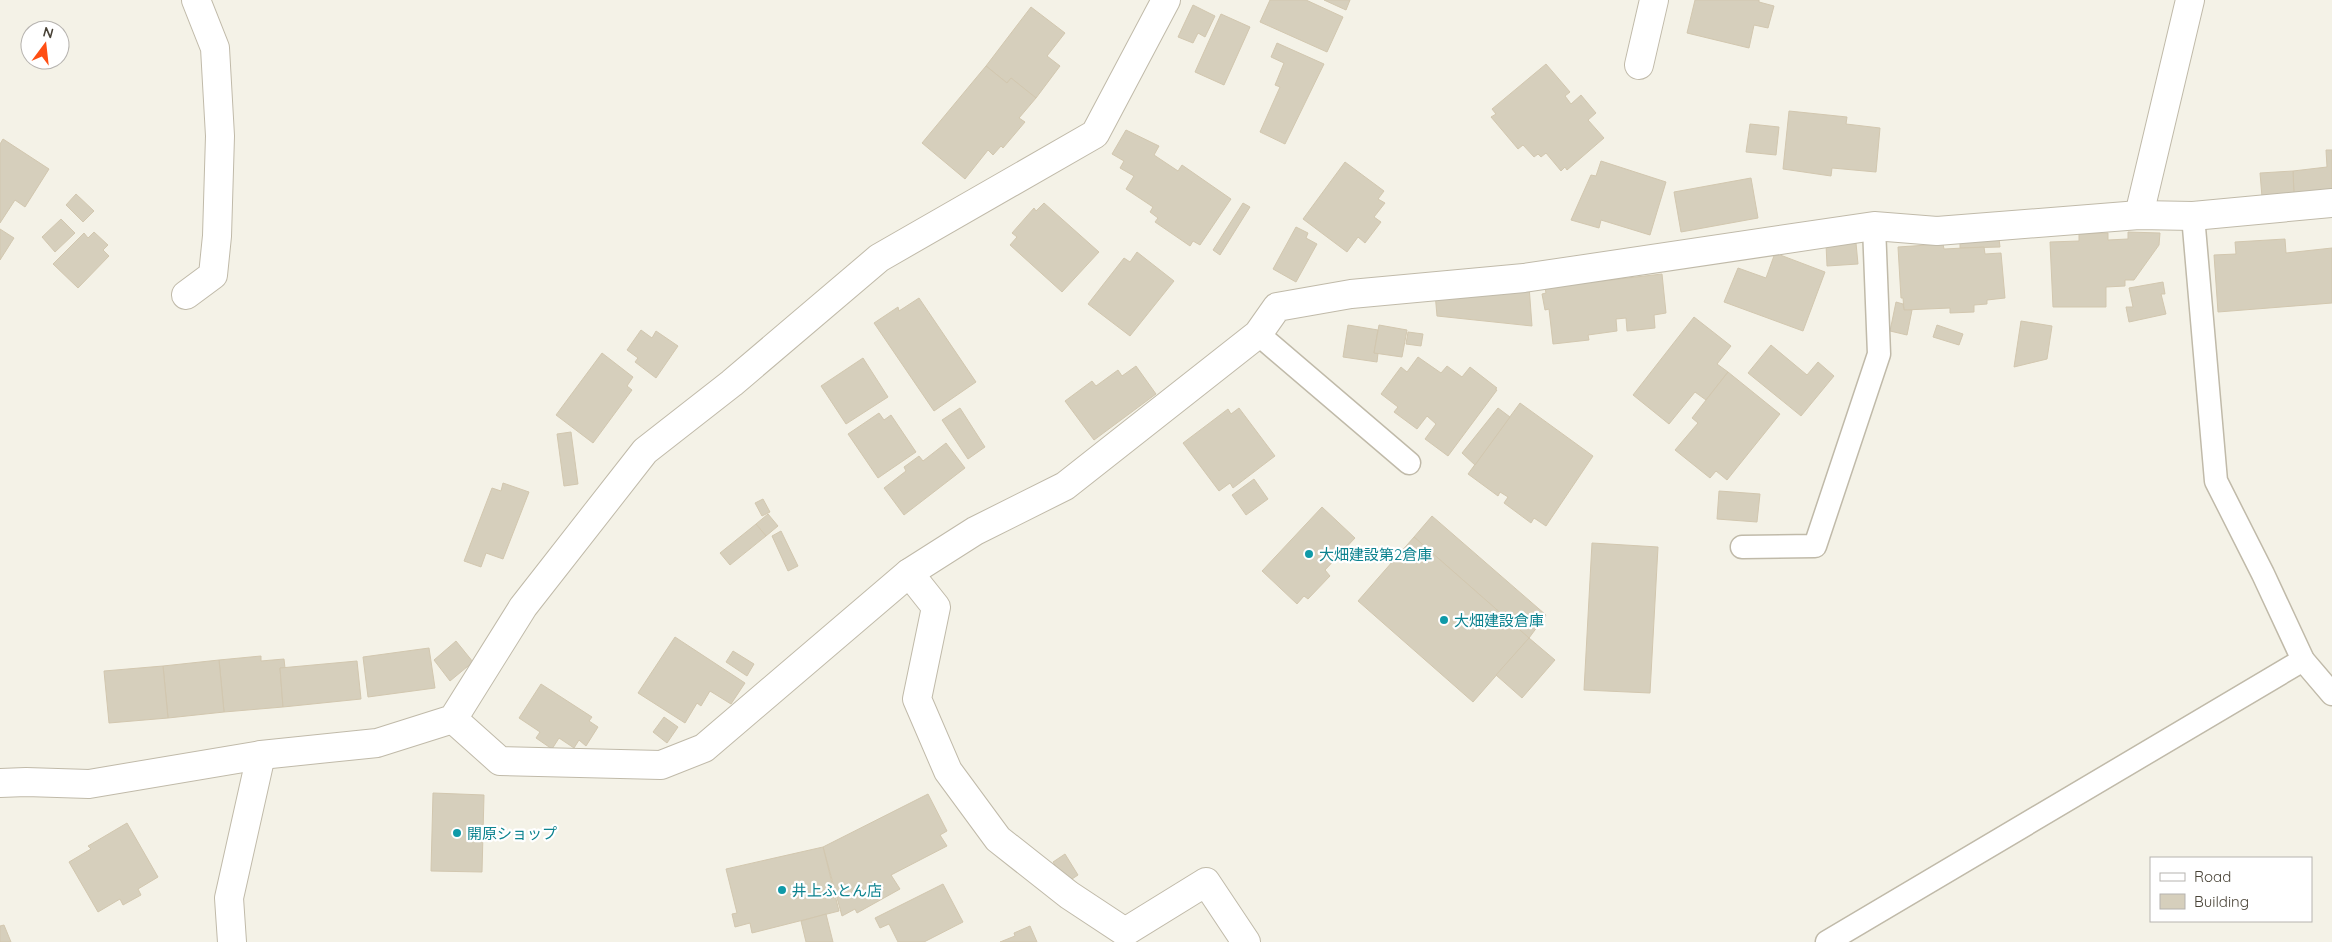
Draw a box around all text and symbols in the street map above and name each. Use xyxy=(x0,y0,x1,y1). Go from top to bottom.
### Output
north arrow xyxy=(20,20,70,70)
text: N xyxy=(41,22,56,42)
place label: 大畑建設第2倉庫 xyxy=(1319,545,1432,564)
marker: 大畑建設第2倉庫 xyxy=(1303,548,1315,560)
place label: 大畑建設倉庫 xyxy=(1454,611,1544,630)
marker: 大畑建設倉庫 xyxy=(1438,614,1450,626)
place label: 開原ショップ xyxy=(467,824,557,843)
marker: 開原ショップ xyxy=(451,827,463,839)
legend xyxy=(2150,857,2312,922)
text: Road xyxy=(2194,867,2231,886)
place label: 井上ふとん店 xyxy=(792,881,882,900)
marker: 井上ふとん店 xyxy=(776,884,788,896)
text: Building xyxy=(2194,892,2249,911)

